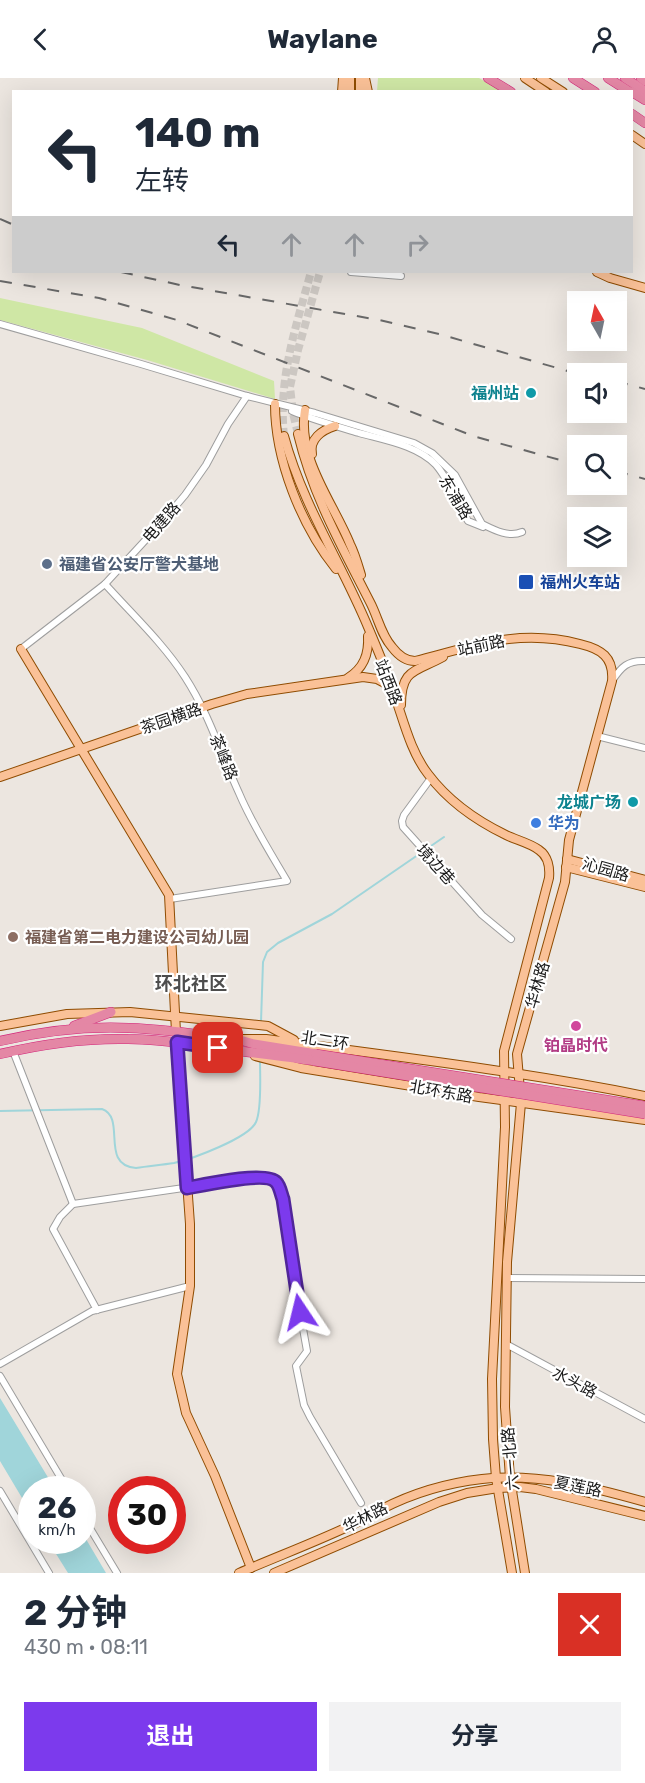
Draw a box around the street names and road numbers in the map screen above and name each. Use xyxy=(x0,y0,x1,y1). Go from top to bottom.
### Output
street label: 东浦路 xyxy=(435,472,476,523)
street label: 电建路 xyxy=(138,498,184,547)
street label: 站前路 xyxy=(456,631,507,660)
street label: 站西路 xyxy=(371,656,406,708)
street label: 茶园横路 xyxy=(138,699,205,738)
street label: 茶峰路 xyxy=(206,731,241,783)
street label: 境边巷 xyxy=(413,840,459,889)
street label: 沁园路 xyxy=(580,854,632,885)
street label: 华林路 xyxy=(522,959,553,1011)
street label: 北二环 xyxy=(300,1027,350,1054)
street label: 北环东路 xyxy=(408,1077,474,1106)
street label: 水头路 xyxy=(549,1363,600,1402)
street label: 六一北路 xyxy=(498,1426,523,1492)
street label: 夏莲路 xyxy=(553,1473,603,1500)
street label: 华林路 xyxy=(340,1498,391,1537)

